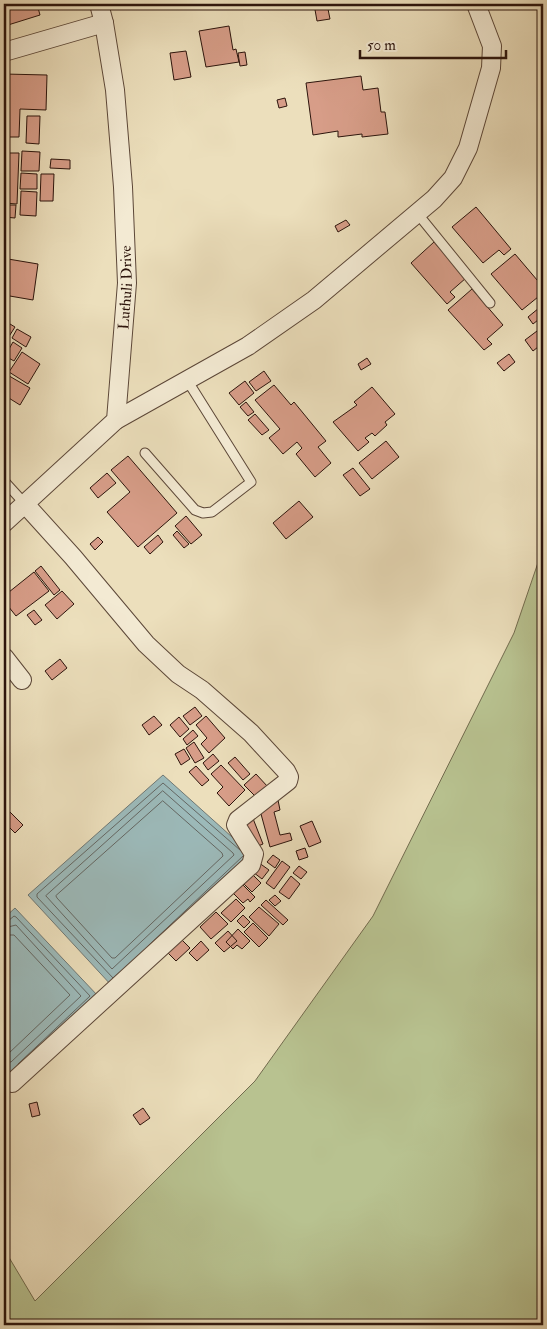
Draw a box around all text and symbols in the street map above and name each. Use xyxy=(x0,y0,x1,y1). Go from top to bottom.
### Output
scale bar xyxy=(360,28,506,60)
text: 50 m xyxy=(367,36,396,55)
street label: Luthuli Drive xyxy=(114,245,137,330)

